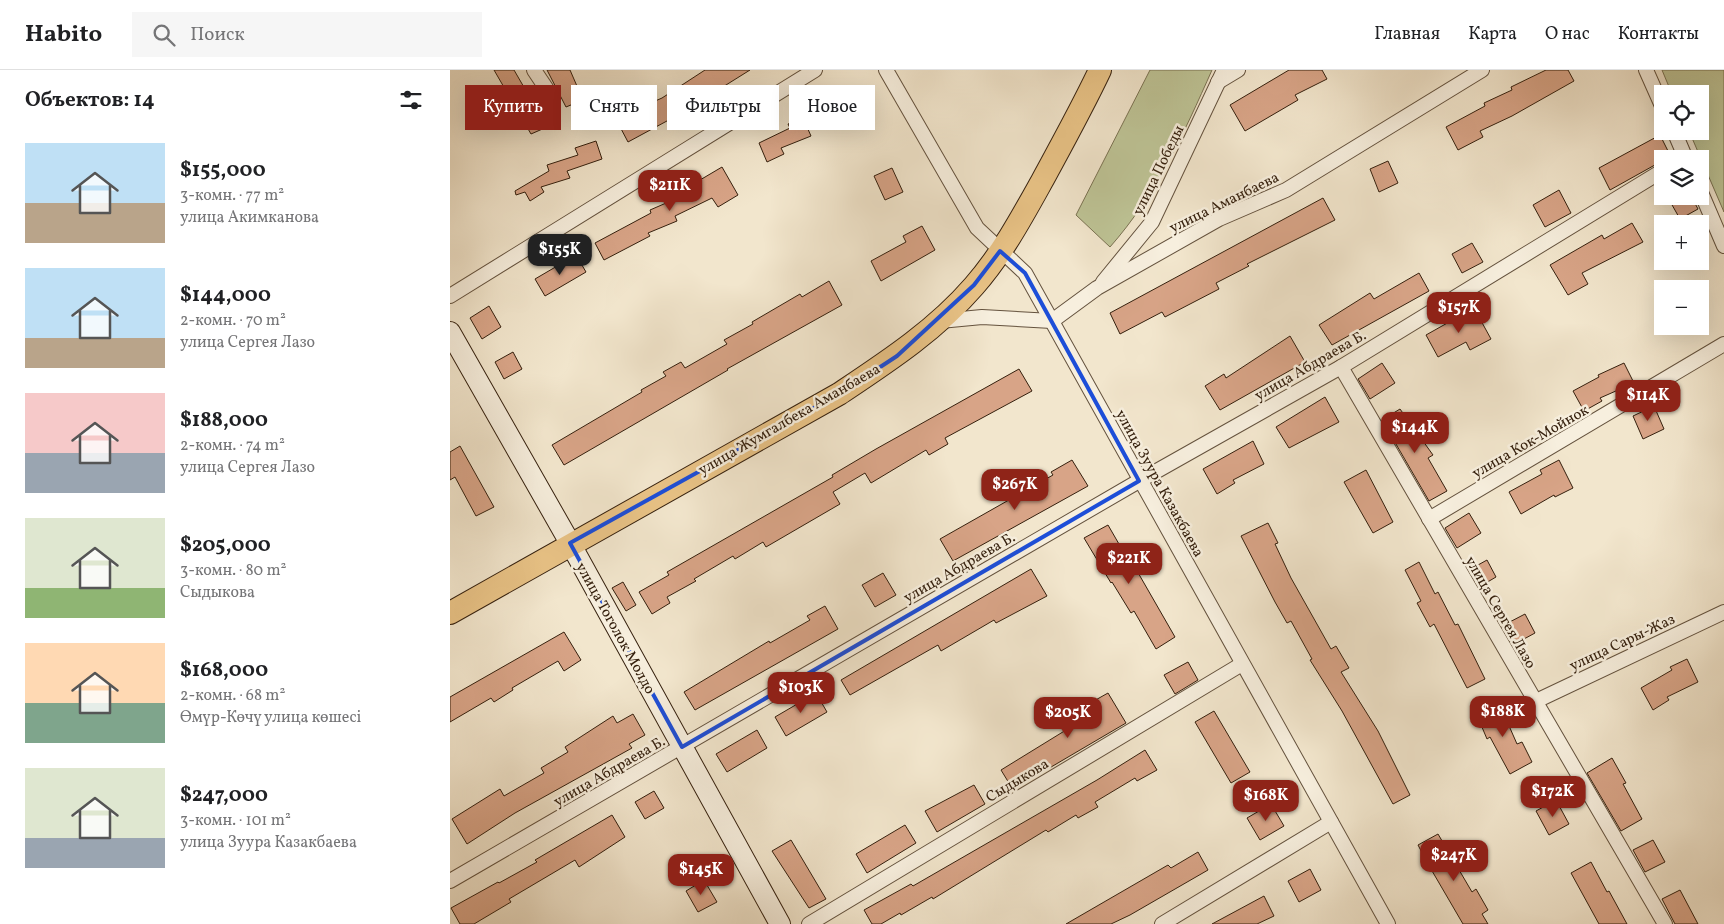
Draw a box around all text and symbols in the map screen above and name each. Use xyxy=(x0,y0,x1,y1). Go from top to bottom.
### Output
search box xyxy=(132,12,482,57)
text: Habito xyxy=(25,18,102,52)
icon: search xyxy=(150,21,178,49)
text: Поиск xyxy=(190,22,245,48)
text: Главная xyxy=(1374,22,1440,47)
text: Карта xyxy=(1468,22,1517,47)
text: О нас xyxy=(1545,22,1590,47)
text: Контакты xyxy=(1618,22,1699,47)
chip: Купить xyxy=(465,85,561,130)
chip: Снять xyxy=(571,85,657,130)
chip: Фильтры xyxy=(667,85,779,130)
chip: Новое xyxy=(789,85,875,130)
map controls xyxy=(1654,85,1709,335)
button: locate xyxy=(1654,85,1709,140)
text: Объектов: 14 xyxy=(25,86,155,115)
icon: filters xyxy=(397,86,425,114)
street label: улица Победы xyxy=(1128,122,1190,219)
button: layers xyxy=(1654,150,1709,205)
text: $155,000 xyxy=(180,156,266,185)
icon: home xyxy=(65,163,125,223)
street label: улица Аманбаева xyxy=(1166,168,1283,239)
pin: $211K xyxy=(635,170,705,212)
text: $211K xyxy=(649,175,691,197)
text: 3-комн. · 77 m² xyxy=(180,185,284,207)
text: улица Акимканова xyxy=(180,207,319,229)
button: + xyxy=(1654,215,1709,270)
pin: $155K xyxy=(525,234,595,276)
text: $155K xyxy=(539,239,581,261)
button: − xyxy=(1654,280,1709,335)
text: $144,000 xyxy=(180,281,271,310)
icon: home xyxy=(65,288,125,348)
pin: $157K xyxy=(1424,292,1494,334)
text: $157K xyxy=(1438,297,1480,319)
text: 2-комн. · 70 m² xyxy=(180,310,286,332)
street label: улица Абдраева Б. xyxy=(1251,326,1370,407)
text: улица Сергея Лазо xyxy=(180,332,315,354)
street label: улица Жумгалбека Аманбаева xyxy=(695,359,885,481)
pin: $114K xyxy=(1613,380,1683,422)
text: $114K xyxy=(1626,385,1670,407)
street label: улица Кок-Мойнок xyxy=(1469,400,1593,484)
text: $188,000 xyxy=(180,406,268,435)
street label: улица Зуура Казакбаева xyxy=(1109,406,1208,561)
pin: $144K xyxy=(1380,412,1450,454)
icon: home xyxy=(65,413,125,473)
text: $144K xyxy=(1392,417,1438,439)
text: 2-комн. · 74 m² xyxy=(180,435,285,457)
text: улица Сергея Лазо xyxy=(180,457,315,479)
pin: $267K xyxy=(980,468,1050,511)
text: $267K xyxy=(992,474,1038,496)
street label: улица Абдраева Б. xyxy=(900,528,1019,609)
text: $205,000 xyxy=(180,531,271,560)
icon: home xyxy=(65,538,125,598)
pin: $221K xyxy=(1094,542,1164,585)
text: $221K xyxy=(1107,548,1151,570)
street label: улица Сергея Лазо xyxy=(1459,553,1540,673)
street label: улица Тоголок Молдо xyxy=(570,559,660,698)
text: 3-комн. · 80 m² xyxy=(180,560,287,582)
text: Сыдыкова xyxy=(180,582,255,604)
street label: улица Сары-Жаз xyxy=(1566,610,1679,677)
text: $168,000 xyxy=(180,656,268,685)
icon: home xyxy=(65,663,125,723)
pin: $103K xyxy=(766,672,836,714)
text: $103K xyxy=(779,677,823,699)
text: 2-комн. · 68 m² xyxy=(180,685,285,707)
pin: $205K xyxy=(1033,696,1103,739)
pin: $188K xyxy=(1468,696,1538,738)
text: $188K xyxy=(1481,701,1525,723)
text: $205K xyxy=(1045,702,1091,724)
text: Өмүр-Көчү улица көшесі xyxy=(180,707,361,729)
street label: улица Абдраева Б. xyxy=(550,732,669,813)
street label: Сыдыкова xyxy=(982,754,1053,808)
pin: $172K xyxy=(1518,776,1588,818)
pin: $168K xyxy=(1231,780,1301,822)
text: $247,000 xyxy=(180,781,268,810)
text: $172K xyxy=(1532,781,1574,803)
text: $168K xyxy=(1244,785,1288,807)
icon: home xyxy=(65,788,125,848)
text: 3-комн. · 101 m² xyxy=(180,810,291,832)
text: улица Зуура Казакбаева xyxy=(180,832,357,854)
pin: $247K xyxy=(1419,840,1489,882)
text: $247K xyxy=(1431,845,1477,867)
pin: $145K xyxy=(666,854,736,896)
text: $145K xyxy=(679,859,723,881)

